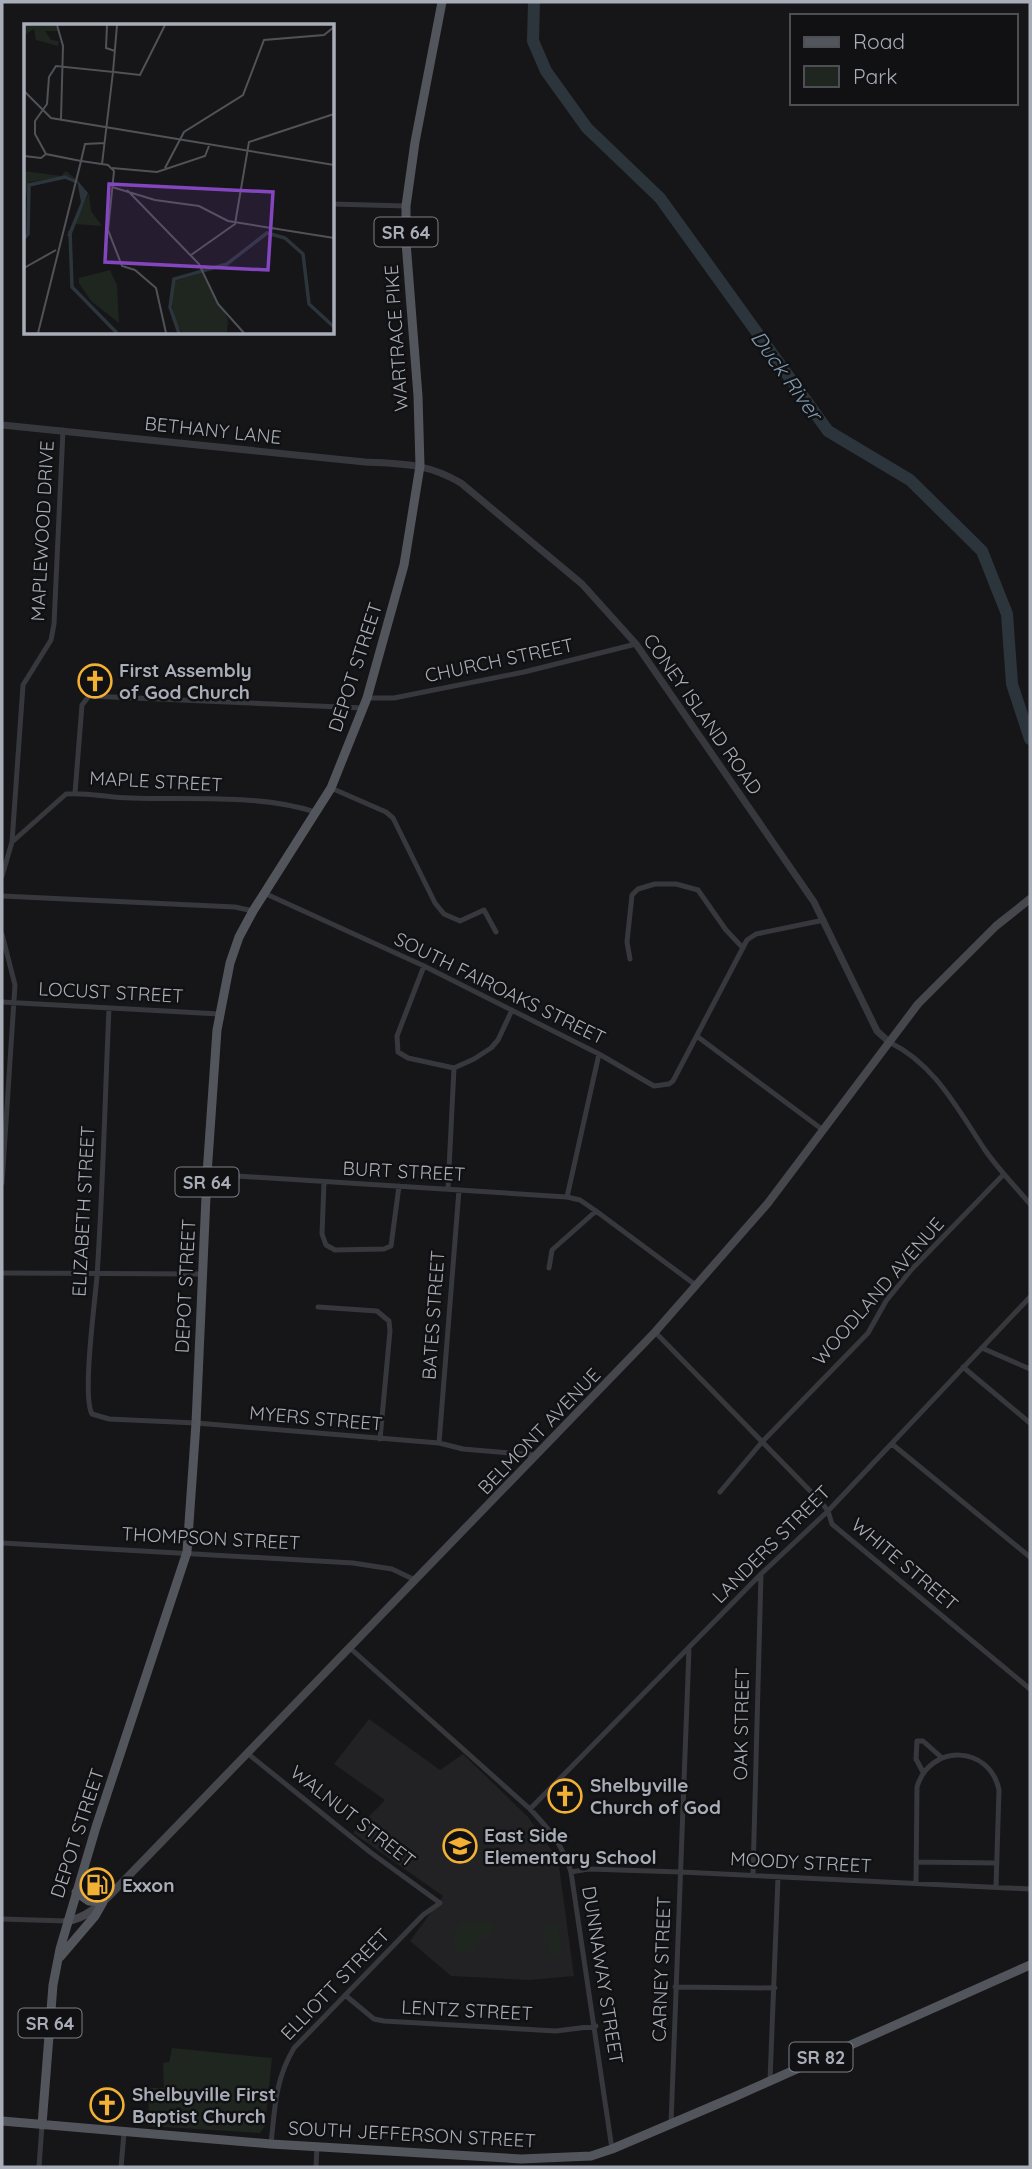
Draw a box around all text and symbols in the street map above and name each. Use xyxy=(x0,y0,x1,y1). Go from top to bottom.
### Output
legend xyxy=(790,14,1018,105)
inset map xyxy=(24,24,334,334)
text: Road xyxy=(853,28,905,54)
text: Park xyxy=(853,63,897,89)
road number: SR 64 xyxy=(374,218,438,246)
street label: WARTRACE PIKE xyxy=(379,264,413,412)
water label: Duck River xyxy=(746,325,830,427)
street label: BETHANY LANE xyxy=(143,411,283,449)
street label: MAPLEWOOD DRIVE xyxy=(25,440,59,622)
street label: DEPOT STREET xyxy=(323,599,387,735)
street label: CONEY ISLAND ROAD xyxy=(638,629,768,799)
street label: CHURCH STREET xyxy=(422,633,576,687)
place label: First Assembly of God Church xyxy=(119,658,252,704)
church icon: First Assembly of God Church xyxy=(76,662,114,700)
street label: MAPLE STREET xyxy=(89,766,223,796)
street label: SOUTH FAIROAKS STREET xyxy=(390,926,610,1050)
street label: LOCUST STREET xyxy=(38,976,184,1008)
street label: ELIZABETH STREET xyxy=(67,1125,99,1297)
street label: BURT STREET xyxy=(342,1156,466,1186)
road number: SR 64 xyxy=(176,1168,238,1196)
street label: WOODLAND AVENUE xyxy=(807,1212,949,1370)
street label: DEPOT STREET xyxy=(169,1218,201,1354)
street label: BATES STREET xyxy=(417,1249,449,1381)
street label: BELMONT AVENUE xyxy=(473,1363,605,1499)
street label: MYERS STREET xyxy=(248,1400,384,1436)
street label: LANDERS STREET xyxy=(707,1480,835,1608)
street label: WHITE STREET xyxy=(847,1512,963,1616)
street label: THOMPSON STREET xyxy=(121,1521,301,1555)
street label: OAK STREET xyxy=(728,1667,754,1781)
street label: WALNUT STREET xyxy=(286,1760,420,1872)
street label: DEPOT STREET xyxy=(45,1765,109,1901)
place label: Shelbyville Church of God xyxy=(590,1773,721,1819)
church icon: Shelbyville Church of God xyxy=(546,1777,584,1815)
place label: East Side Elementary School xyxy=(484,1823,657,1869)
school or university icon: East Side Elementary School xyxy=(441,1827,479,1865)
street label: MOODY STREET xyxy=(730,1846,872,1878)
fuel station icon: Exxon xyxy=(78,1866,116,1904)
place label: Exxon xyxy=(122,1873,175,1897)
street label: DUNNAWAY STREET xyxy=(577,1884,629,2066)
street label: CARNEY STREET xyxy=(646,1896,676,2042)
street label: ELLIOTT STREET xyxy=(275,1923,395,2045)
street label: LENTZ STREET xyxy=(401,1995,533,2025)
road number: SR 64 xyxy=(19,2008,82,2038)
road number: SR 82 xyxy=(790,2042,852,2071)
place label: Shelbyville First Baptist Church xyxy=(132,2082,276,2128)
church icon: Shelbyville First Baptist Church xyxy=(88,2086,126,2124)
street label: SOUTH JEFFERSON STREET xyxy=(288,2116,536,2152)

